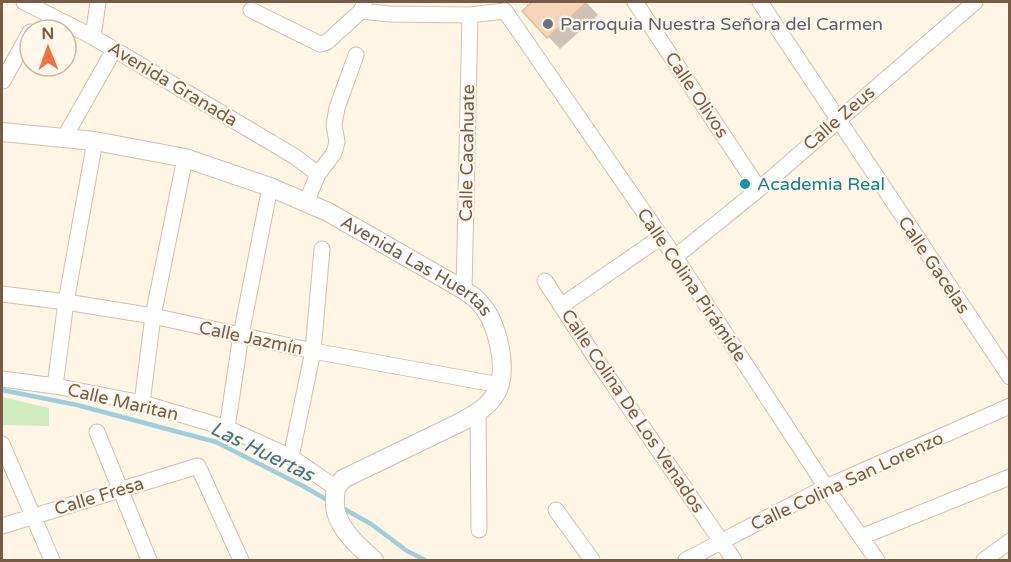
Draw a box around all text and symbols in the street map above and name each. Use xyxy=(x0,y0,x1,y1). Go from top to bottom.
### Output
place label: Parroquia Nuestra Señora del Carmen xyxy=(560,13,883,35)
marker: Parroquia Nuestra Señora del Carmen xyxy=(541,17,555,31)
north arrow xyxy=(18,18,78,78)
text: N xyxy=(41,24,54,44)
street label: Avenida Granada xyxy=(104,37,242,131)
street label: Calle Olivos xyxy=(660,48,734,142)
street label: Calle Zeus xyxy=(799,81,879,155)
street label: Calle Cacahuate xyxy=(455,84,479,222)
place label: Academia Real xyxy=(757,173,885,195)
marker: Academia Real xyxy=(738,177,752,191)
street label: Calle Colina Pirámide xyxy=(632,204,752,366)
street label: Avenida Las Huertas xyxy=(337,211,497,320)
street label: Calle Gacelas xyxy=(893,212,975,318)
street label: Calle Colina De Los Venados xyxy=(557,305,709,517)
street label: Calle Jazmín xyxy=(197,316,305,360)
street label: Calle Maritan xyxy=(65,379,181,425)
water label: Las Huertas xyxy=(206,417,319,488)
street label: Calle Colina San Lorenzo xyxy=(747,427,947,535)
street label: Calle Fresa xyxy=(52,472,146,520)

